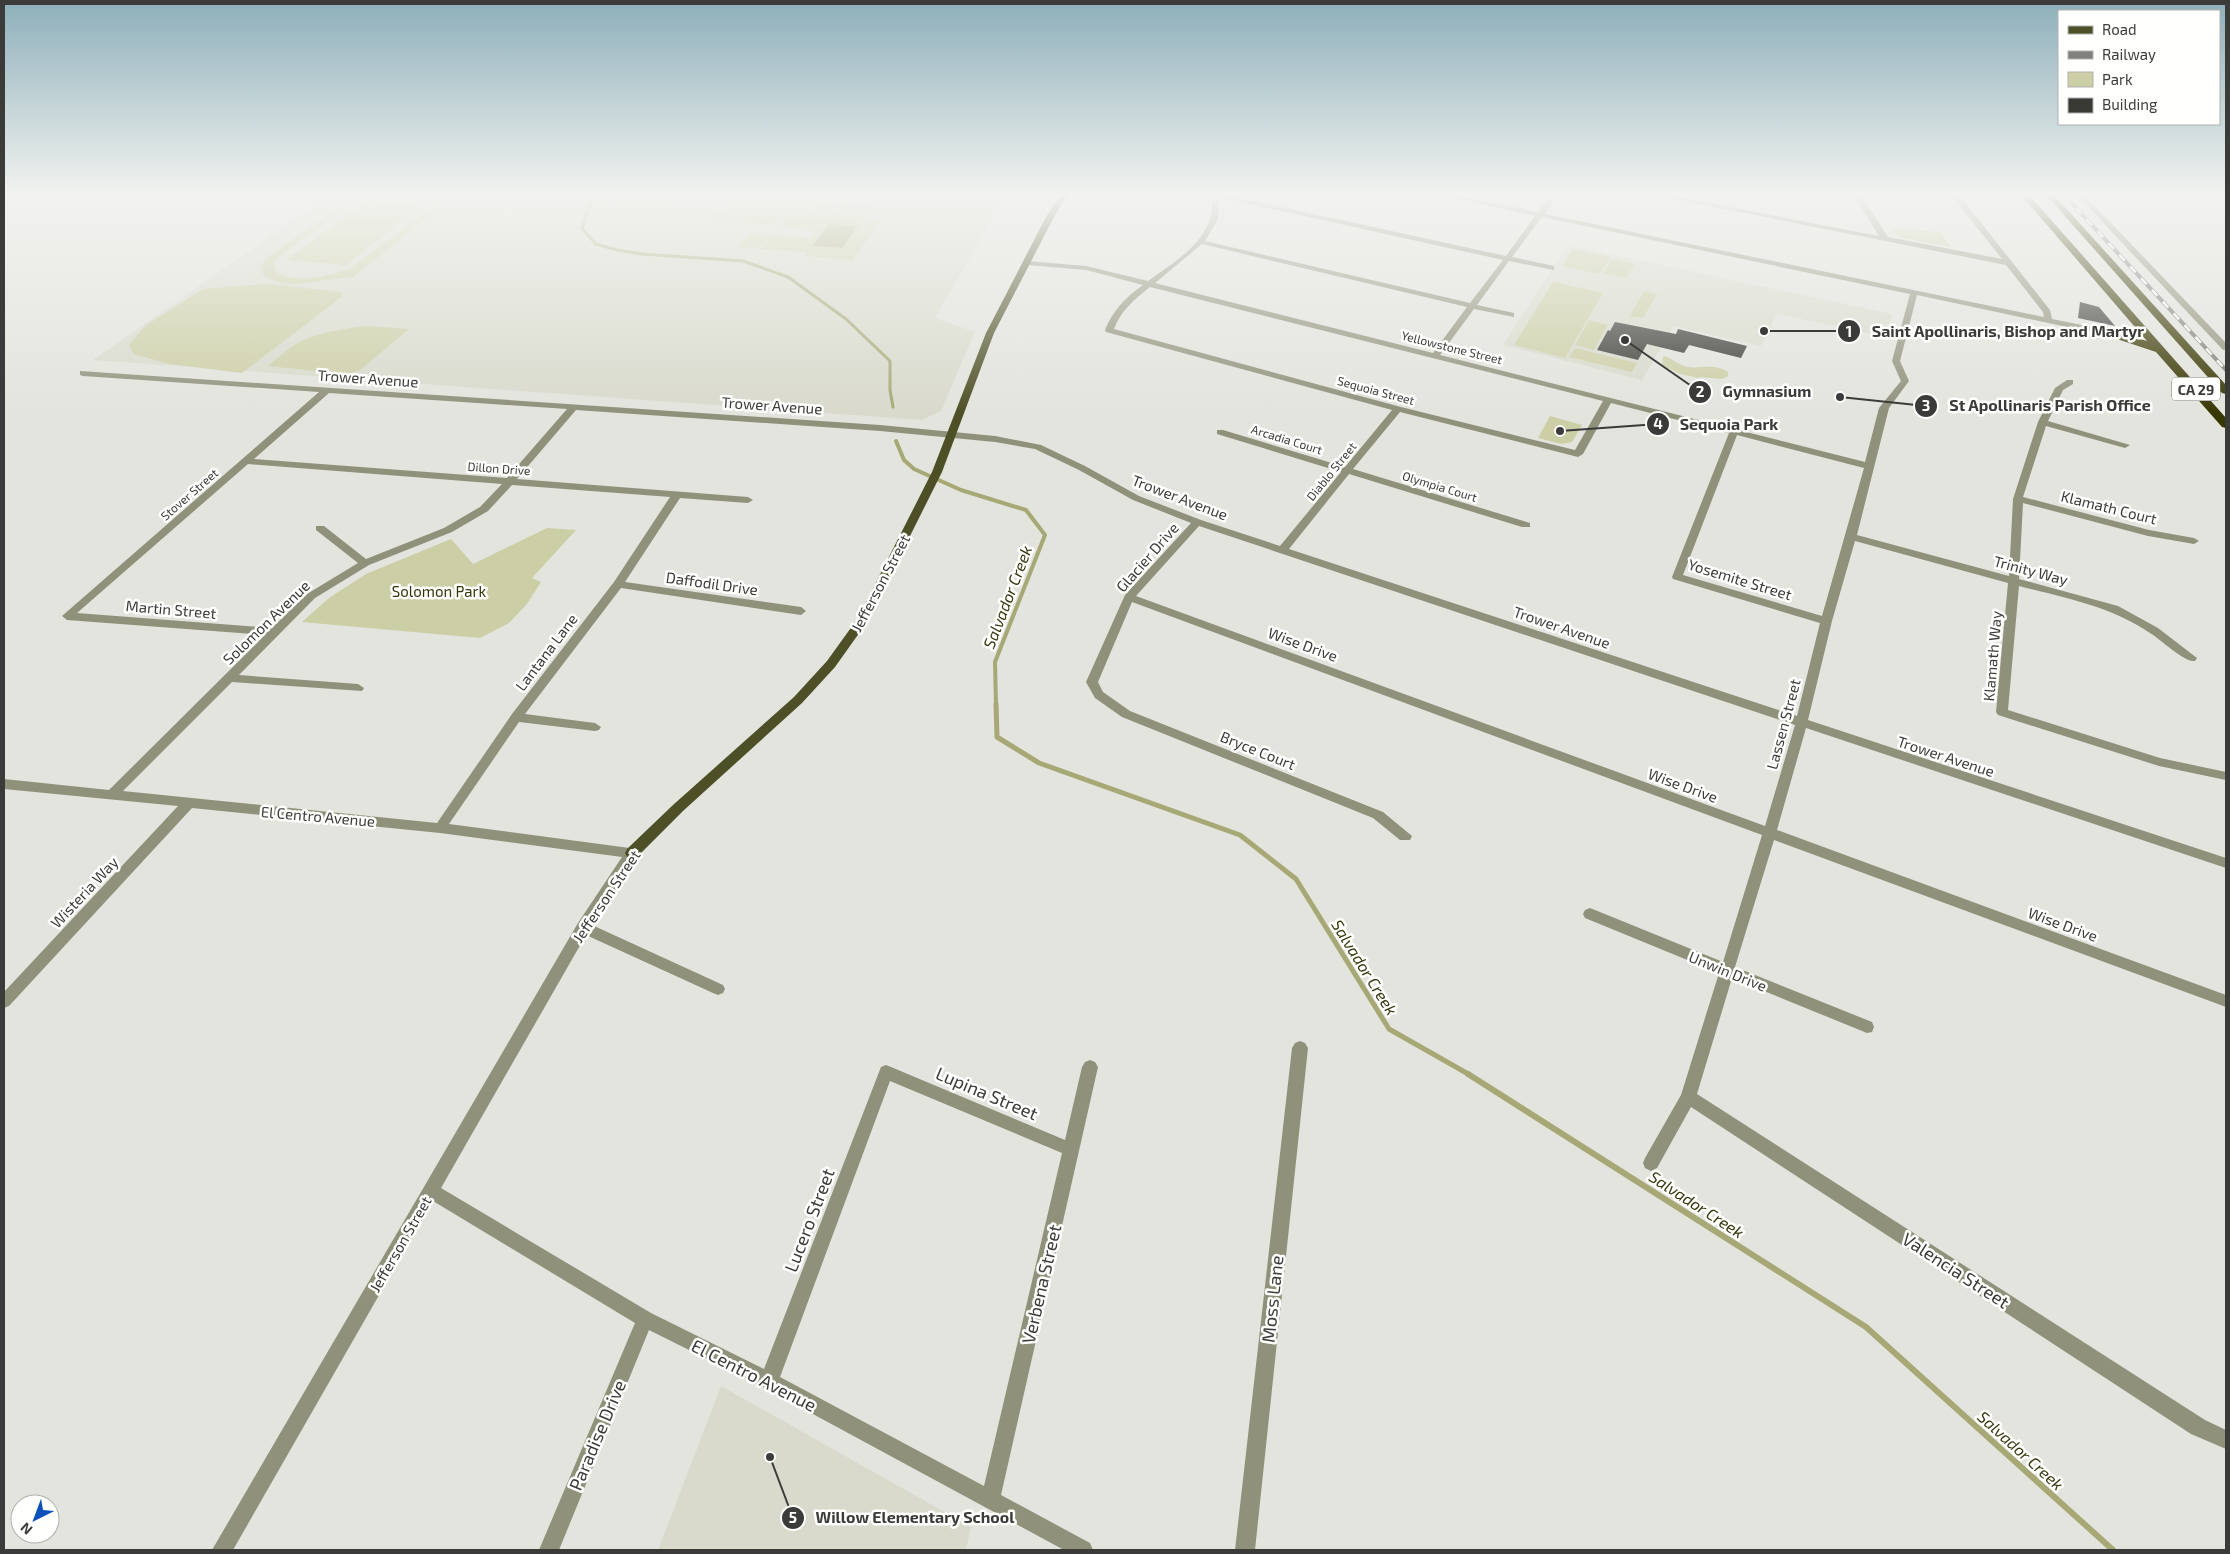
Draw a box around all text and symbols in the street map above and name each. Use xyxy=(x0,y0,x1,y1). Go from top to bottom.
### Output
legend xyxy=(2058,10,2220,125)
text: Road xyxy=(2102,20,2137,38)
text: Railway xyxy=(2102,45,2156,63)
text: Park xyxy=(2102,70,2133,88)
text: Building xyxy=(2102,95,2158,113)
callout: Saint Apollinaris, Bishop and Martyr xyxy=(1837,316,2154,347)
text: Saint Apollinaris, Bishop and Martyr xyxy=(1872,321,2144,341)
text: 1 xyxy=(1846,322,1852,340)
street label: Yellowstone Street xyxy=(1400,328,1504,366)
street label: Trower Avenue xyxy=(317,366,419,390)
street label: Sequoia Street xyxy=(1336,373,1417,407)
callout: Gymnasium xyxy=(1687,376,1821,407)
road number: CA 29 xyxy=(2172,378,2220,400)
text: Gymnasium xyxy=(1723,381,1811,401)
text: 2 xyxy=(1696,382,1705,400)
callout: St Apollinaris Parish Office xyxy=(1914,390,2161,421)
street label: Trower Avenue xyxy=(721,393,823,417)
text: St Apollinaris Parish Office xyxy=(1949,395,2151,414)
text: 3 xyxy=(1922,396,1930,414)
callout: Sequoia Park xyxy=(1645,408,1789,439)
text: 4 xyxy=(1653,414,1663,432)
text: Sequoia Park xyxy=(1680,414,1778,433)
street label: Arcadia Court xyxy=(1250,422,1325,457)
street label: Diablo Street xyxy=(1303,439,1359,503)
street label: Dillon Drive xyxy=(467,459,531,477)
street label: Stover Street xyxy=(158,465,221,523)
street label: Olympia Court xyxy=(1401,468,1479,504)
street label: Trower Avenue xyxy=(1130,471,1230,523)
street label: Klamath Court xyxy=(2059,486,2159,528)
street label: Glacier Drive xyxy=(1112,519,1182,595)
street label: Jefferson Street xyxy=(847,531,913,635)
water label: Salvador Creek xyxy=(979,543,1035,651)
street label: Trinity Way xyxy=(1992,551,2070,589)
street label: Yosemite Street xyxy=(1686,555,1794,603)
street label: Daffodil Drive xyxy=(665,568,759,598)
street label: Solomon Avenue xyxy=(219,576,313,668)
park label: Solomon Park xyxy=(392,582,487,600)
street label: Martin Street xyxy=(125,596,217,622)
street label: Trower Avenue xyxy=(1511,602,1613,652)
street label: Lantana Lane xyxy=(511,610,581,694)
street label: Klamath Way xyxy=(1979,610,2005,702)
street label: Wise Drive xyxy=(1266,623,1340,665)
street label: Lassen Street xyxy=(1762,676,1804,771)
street label: Bryce Court xyxy=(1218,727,1298,773)
street label: Trower Avenue xyxy=(1895,732,1997,780)
street label: Wise Drive xyxy=(1646,764,1720,806)
street label: El Centro Avenue xyxy=(260,802,376,830)
street label: Jefferson Street xyxy=(568,846,644,946)
street label: Wisteria Way xyxy=(46,853,122,931)
street label: Wise Drive xyxy=(2026,903,2100,945)
water label: Salvador Creek xyxy=(1328,916,1402,1018)
street label: Unwin Drive xyxy=(1686,947,1770,995)
street label: Lupina Street xyxy=(933,1062,1041,1124)
street label: Lucero Street xyxy=(779,1165,839,1275)
water label: Salvador Creek xyxy=(1646,1166,1748,1242)
street label: Jefferson Street xyxy=(365,1193,435,1295)
street label: Verbena Street xyxy=(1017,1222,1065,1346)
street label: Valencia Street xyxy=(1898,1227,2014,1313)
street label: Moss Lane xyxy=(1256,1254,1288,1344)
street label: El Centro Avenue xyxy=(688,1334,820,1416)
street label: Paradise Drive xyxy=(564,1376,630,1494)
water label: Salvador Creek xyxy=(1974,1407,2068,1493)
north arrow xyxy=(10,1494,60,1544)
callout: Willow Elementary School xyxy=(780,1502,1025,1533)
text: Willow Elementary School xyxy=(816,1507,1015,1527)
text: 5 xyxy=(789,1508,797,1526)
text: N xyxy=(17,1519,35,1539)

